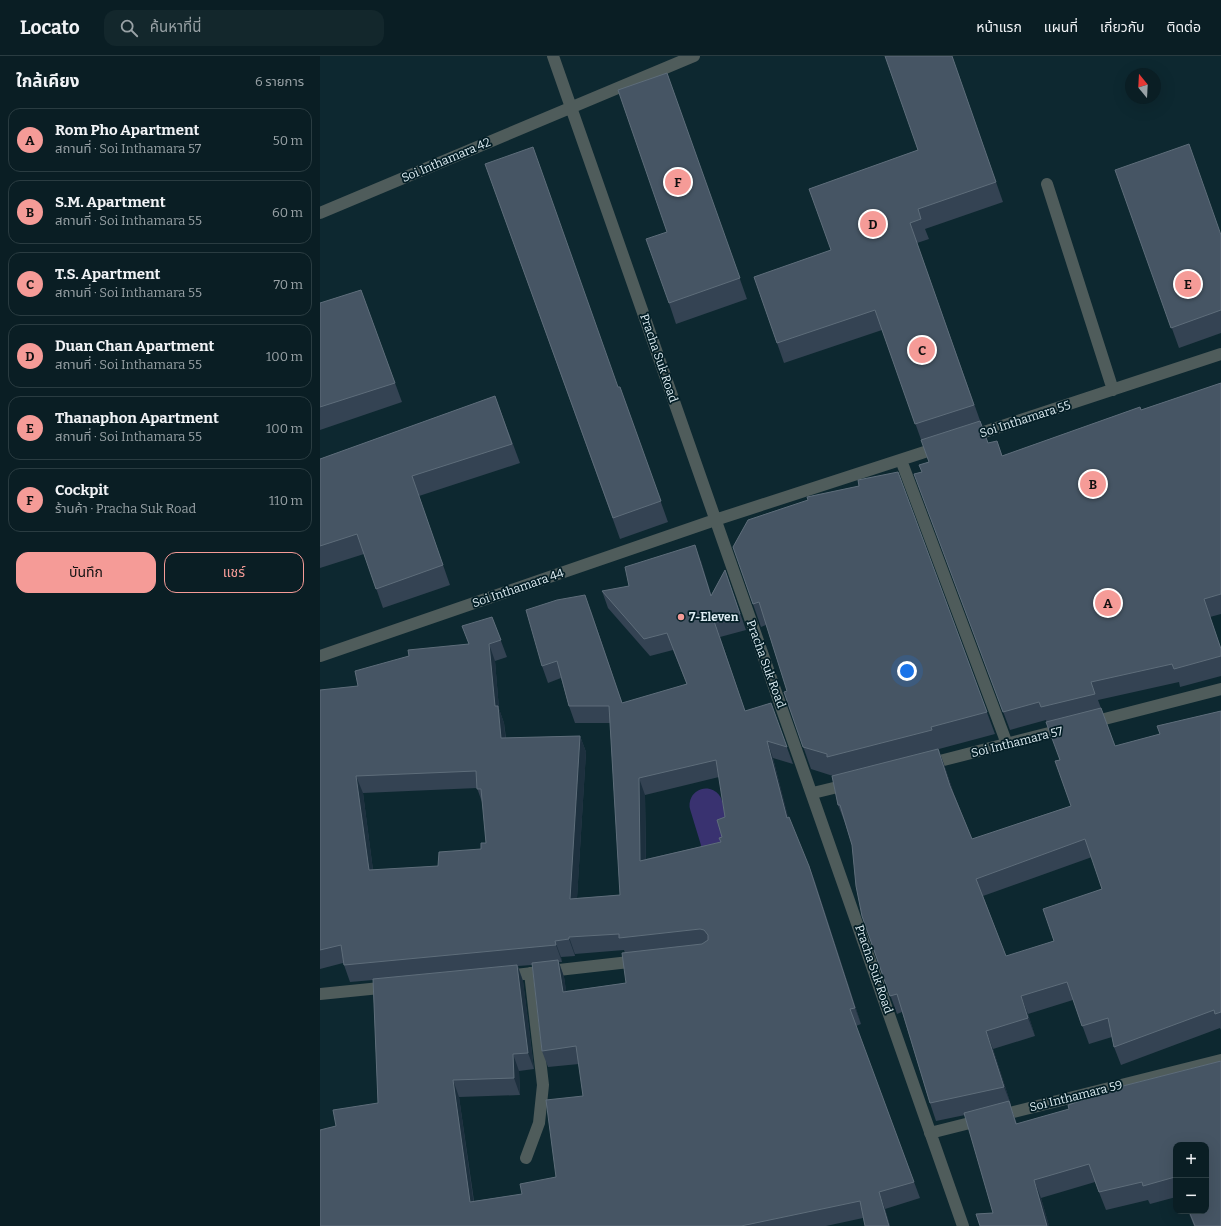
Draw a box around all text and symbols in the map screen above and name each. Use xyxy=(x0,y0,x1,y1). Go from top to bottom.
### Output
search box xyxy=(104,10,384,46)
text: Locato xyxy=(20,16,80,39)
icon: search xyxy=(118,17,140,39)
text: ค้นหาที่นี่ xyxy=(150,18,201,36)
text: หน้าแรก xyxy=(976,19,1022,36)
text: แผนที่ xyxy=(1044,19,1078,36)
text: เกี่ยวกับ xyxy=(1100,19,1145,36)
text: ติดต่อ xyxy=(1167,19,1201,36)
north arrow xyxy=(1125,68,1161,104)
text: ใกล้เคียง xyxy=(16,71,79,92)
text: 6 รายการ xyxy=(255,74,304,89)
text: Rom Pho Apartment xyxy=(55,121,199,139)
text: A xyxy=(25,133,35,148)
text: 50 m xyxy=(273,133,303,148)
street label: Soi Inthamara 42 xyxy=(399,135,493,185)
text: สถานที่ · Soi Inthamara 57 xyxy=(55,141,201,156)
pin: F xyxy=(665,167,691,197)
text: S.M. Apartment xyxy=(55,193,166,211)
text: B xyxy=(26,205,34,220)
text: 60 m xyxy=(272,205,303,220)
pin: D xyxy=(860,209,886,239)
text: สถานที่ · Soi Inthamara 55 xyxy=(55,213,202,228)
text: T.S. Apartment xyxy=(55,265,161,283)
pin: E xyxy=(1175,269,1201,299)
text: C xyxy=(26,277,34,292)
text: 70 m xyxy=(273,277,303,292)
text: สถานที่ · Soi Inthamara 55 xyxy=(55,285,202,300)
street label: Pracha Suk Road xyxy=(637,312,681,404)
pin: C xyxy=(909,335,935,365)
text: Duan Chan Apartment xyxy=(55,337,215,355)
text: D xyxy=(25,349,35,364)
text: 100 m xyxy=(266,349,303,364)
text: สถานที่ · Soi Inthamara 55 xyxy=(55,357,202,372)
street label: Soi Inthamara 55 xyxy=(978,398,1072,440)
text: Thanaphon Apartment xyxy=(55,409,219,427)
text: E xyxy=(26,421,34,436)
text: 100 m xyxy=(266,421,303,436)
text: สถานที่ · Soi Inthamara 55 xyxy=(55,429,202,444)
pin: B xyxy=(1080,469,1106,499)
text: Cockpit xyxy=(55,481,109,499)
text: F xyxy=(26,493,34,508)
text: 110 m xyxy=(269,493,303,508)
text: ร้านค้า · Pracha Suk Road xyxy=(55,501,196,516)
button: บันทึก xyxy=(16,552,156,593)
button: แชร์ xyxy=(164,552,304,593)
street label: Soi Inthamara 44 xyxy=(470,566,566,610)
pin: A xyxy=(1095,588,1121,618)
place label: 7-Eleven xyxy=(689,610,739,624)
marker: 7-Eleven xyxy=(676,612,686,622)
street label: Pracha Suk Road xyxy=(744,618,788,710)
your location xyxy=(897,661,917,681)
street label: Soi Inthamara 57 xyxy=(970,724,1064,760)
street label: Pracha Suk Road xyxy=(852,923,896,1015)
street label: Soi Inthamara 59 xyxy=(1028,1078,1124,1114)
map controls xyxy=(1173,1142,1209,1214)
button: + xyxy=(1173,1142,1209,1178)
button: − xyxy=(1173,1178,1209,1214)

